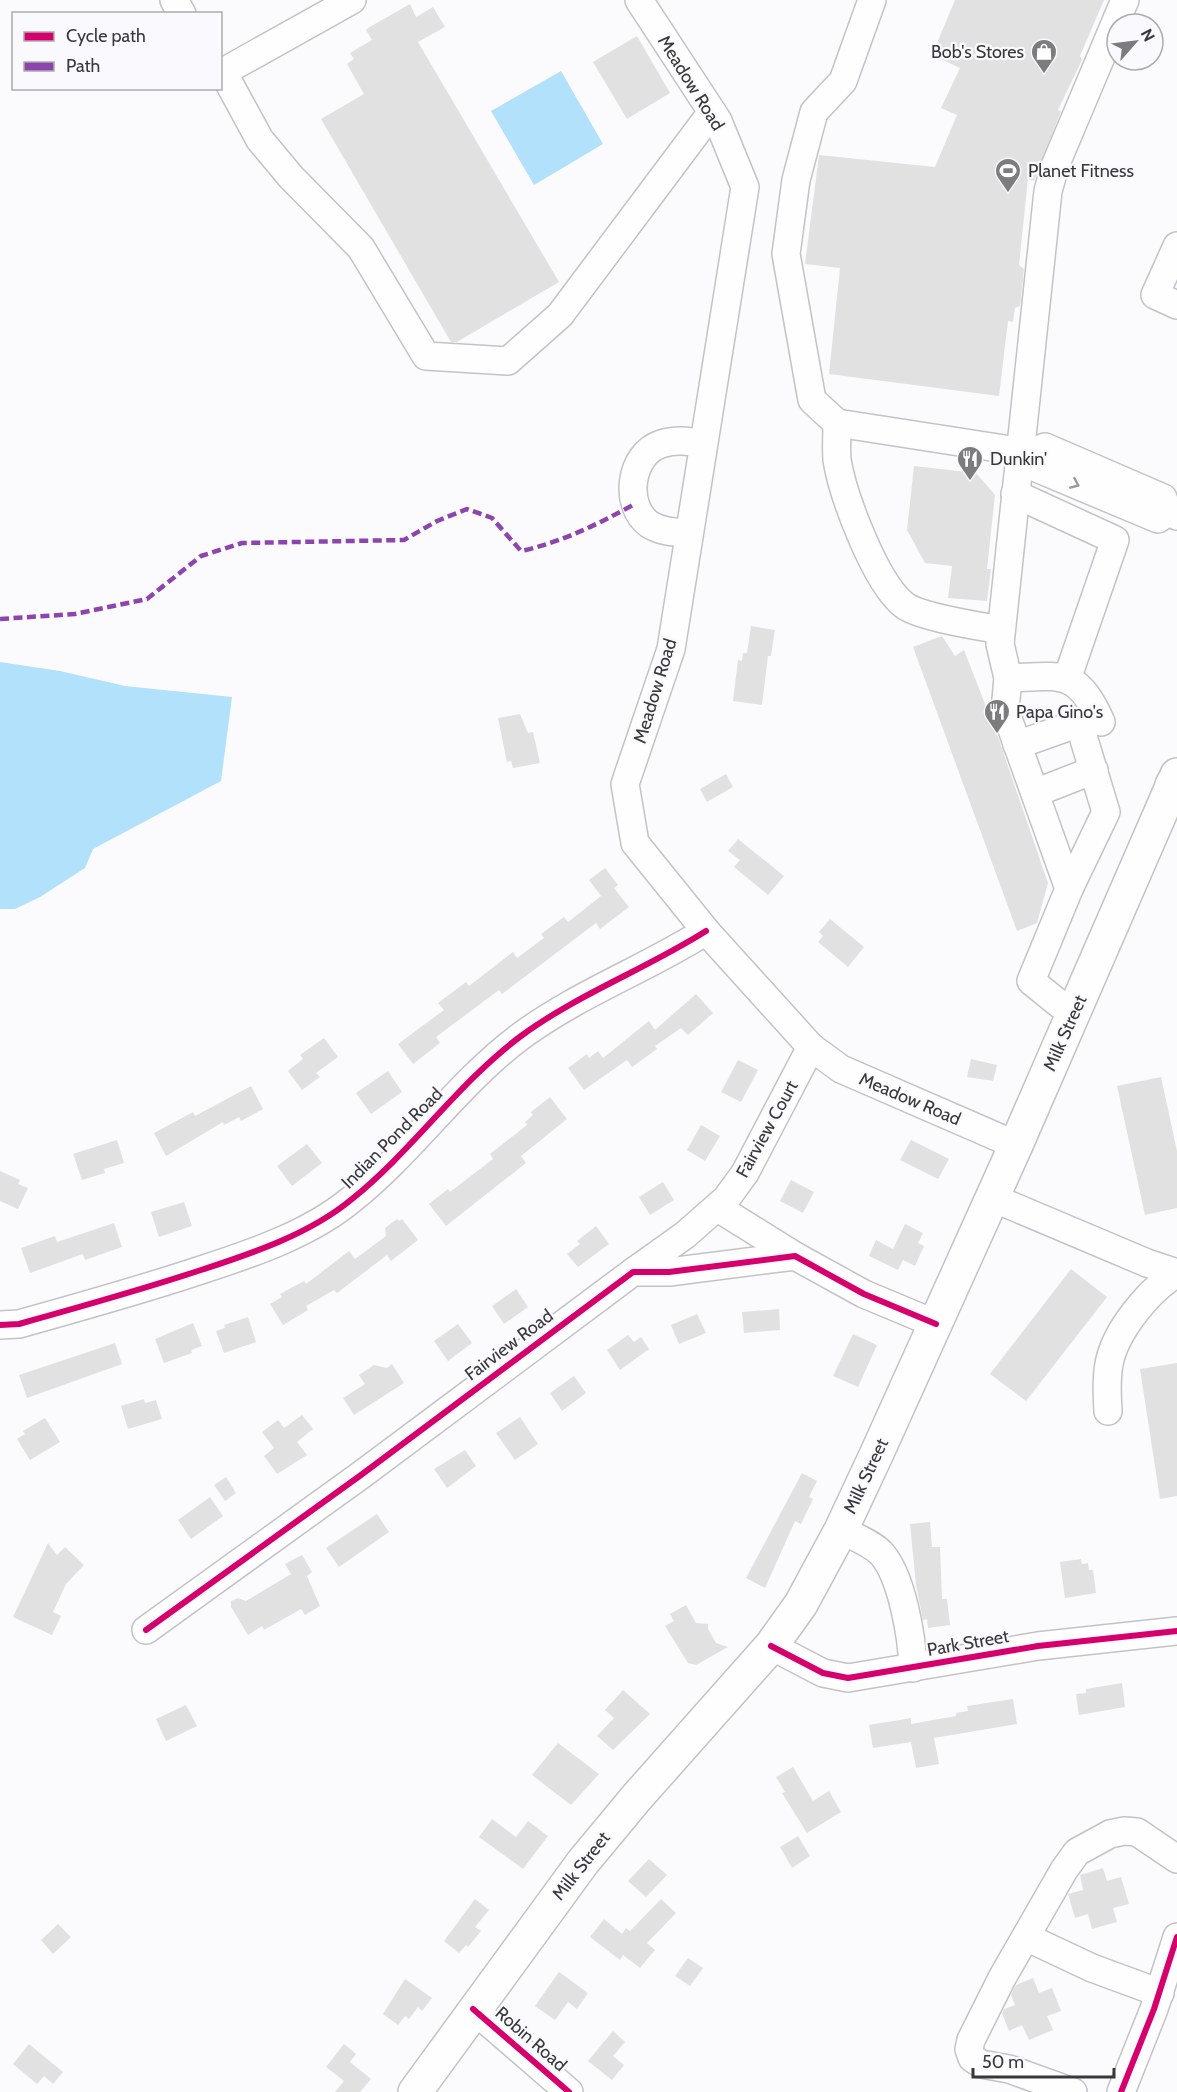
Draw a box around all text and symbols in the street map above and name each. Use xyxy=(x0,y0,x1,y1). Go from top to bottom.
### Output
legend xyxy=(12,12,222,90)
north arrow xyxy=(1105,12,1165,72)
text: Cycle path xyxy=(66,25,146,47)
text: N xyxy=(1137,26,1159,45)
street label: Meadow Road xyxy=(653,31,729,135)
shop icon: Bob's Stores xyxy=(1029,37,1059,75)
place label: Bob's Stores xyxy=(931,41,1024,63)
text: Path xyxy=(66,55,100,77)
sports icon: Planet Fitness xyxy=(993,156,1023,194)
place label: Planet Fitness xyxy=(1028,160,1134,182)
restaurant icon: Dunkin' xyxy=(955,444,985,482)
place label: Dunkin' xyxy=(990,448,1047,470)
one-way arrow xyxy=(1069,477,1080,489)
street label: Meadow Road xyxy=(629,636,681,746)
restaurant icon: Papa Gino's xyxy=(982,697,1012,735)
place label: Papa Gino's xyxy=(1016,701,1103,723)
street label: Milk Street xyxy=(1039,992,1091,1074)
street label: Meadow Road xyxy=(856,1068,964,1130)
street label: Fairview Court xyxy=(731,1077,803,1181)
street label: Indian Pond Road xyxy=(337,1083,447,1193)
street label: Fairview Road xyxy=(461,1305,557,1385)
street label: Milk Street xyxy=(839,1435,893,1517)
street label: Park Street xyxy=(925,1625,1011,1661)
street label: Milk Street xyxy=(547,1827,615,1905)
street label: Robin Road xyxy=(491,2002,571,2076)
scale bar xyxy=(973,2041,1114,2079)
text: 50 m xyxy=(982,2051,1024,2073)

